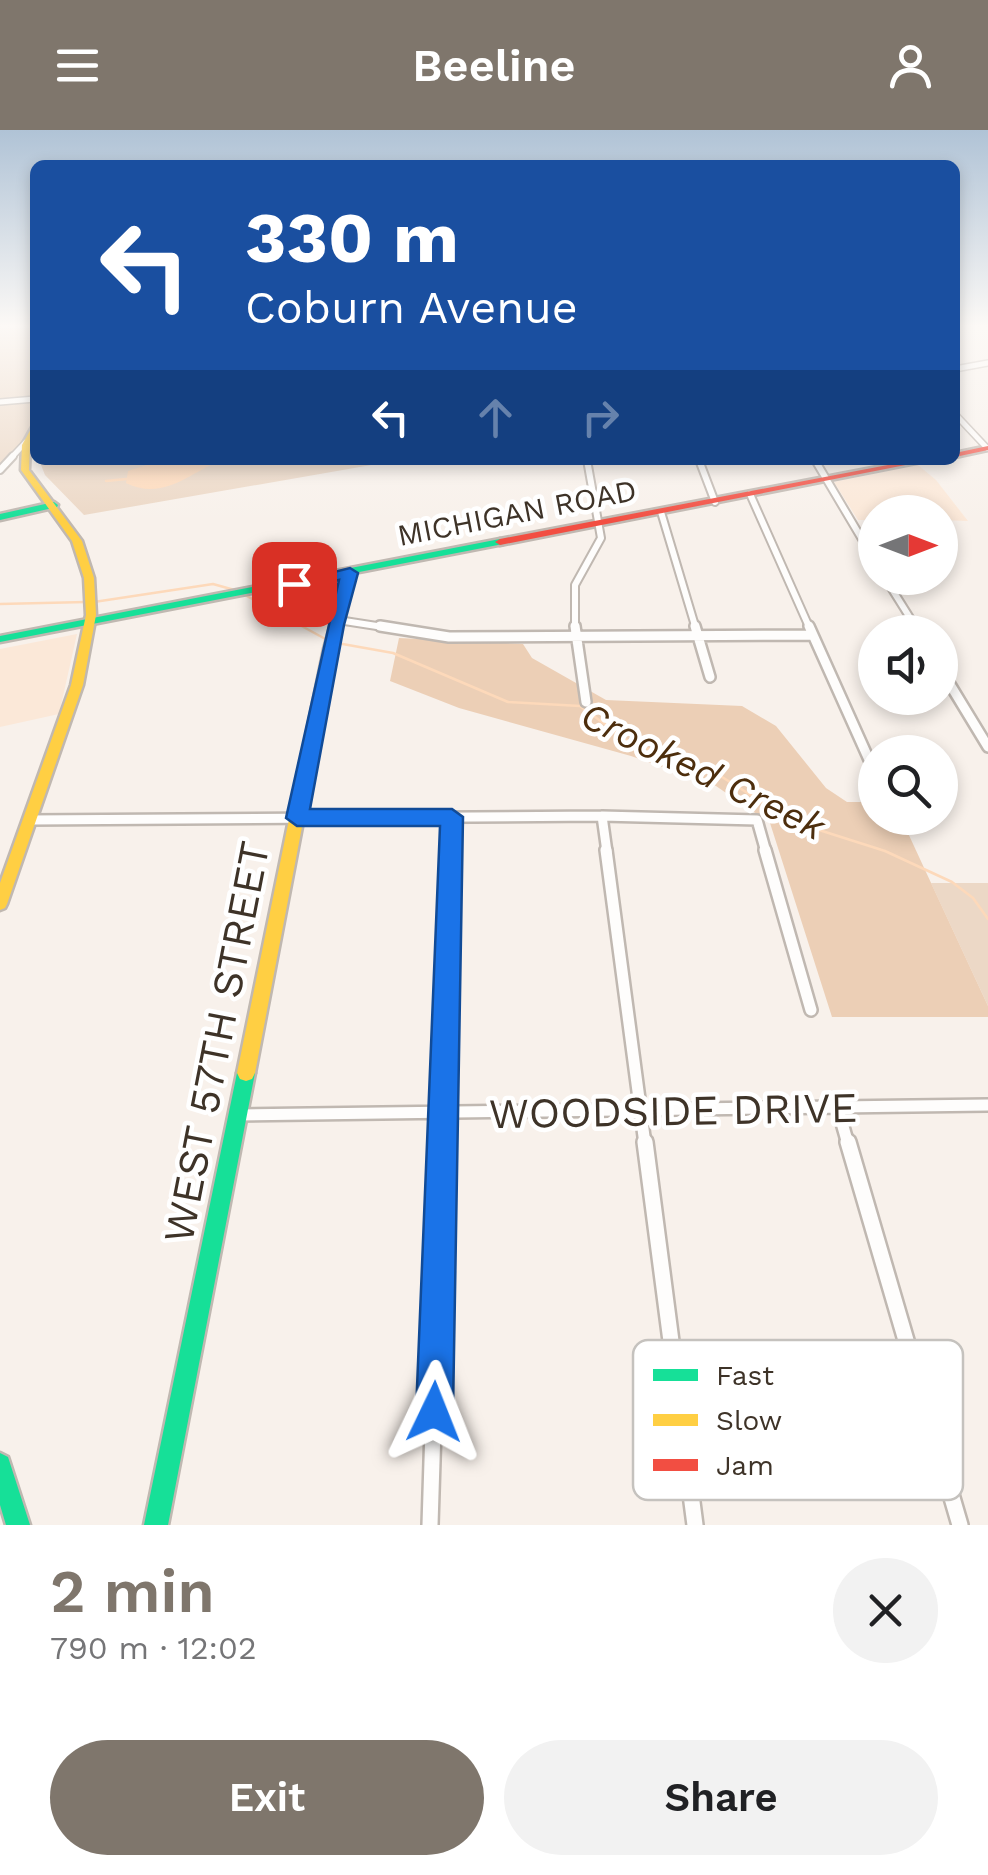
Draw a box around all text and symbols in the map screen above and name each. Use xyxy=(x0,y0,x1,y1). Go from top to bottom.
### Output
icon: menu xyxy=(50,38,105,93)
icon: person xyxy=(883,38,938,93)
text: Beeline xyxy=(412,39,576,92)
text: 330 m xyxy=(245,197,459,279)
icon: left xyxy=(80,200,210,330)
text: Coburn Avenue xyxy=(245,281,578,334)
icon: left xyxy=(363,390,418,445)
icon: ahead xyxy=(468,390,523,445)
icon: right xyxy=(573,390,628,445)
street label: MICHIGAN ROAD xyxy=(394,472,639,553)
north arrow xyxy=(858,495,958,595)
map controls xyxy=(858,495,958,835)
pin xyxy=(252,542,337,627)
icon: arrive xyxy=(267,557,322,612)
button: sound xyxy=(858,615,958,715)
water label: Crooked Creek xyxy=(574,693,833,850)
button: search xyxy=(858,735,958,835)
street label: WEST 57TH STREET xyxy=(154,837,279,1247)
street label: WOODSIDE DRIVE xyxy=(488,1083,858,1138)
legend xyxy=(633,1340,963,1500)
text: Fast xyxy=(716,1359,774,1392)
position arrow xyxy=(382,1360,486,1464)
text: Slow xyxy=(716,1404,782,1437)
text: Jam xyxy=(716,1449,774,1482)
text: 2 min xyxy=(50,1556,215,1627)
button: close xyxy=(833,1558,938,1663)
text: 790 m · 12:02 xyxy=(50,1629,257,1667)
button: Exit xyxy=(50,1740,484,1855)
button: Share xyxy=(504,1740,938,1855)

